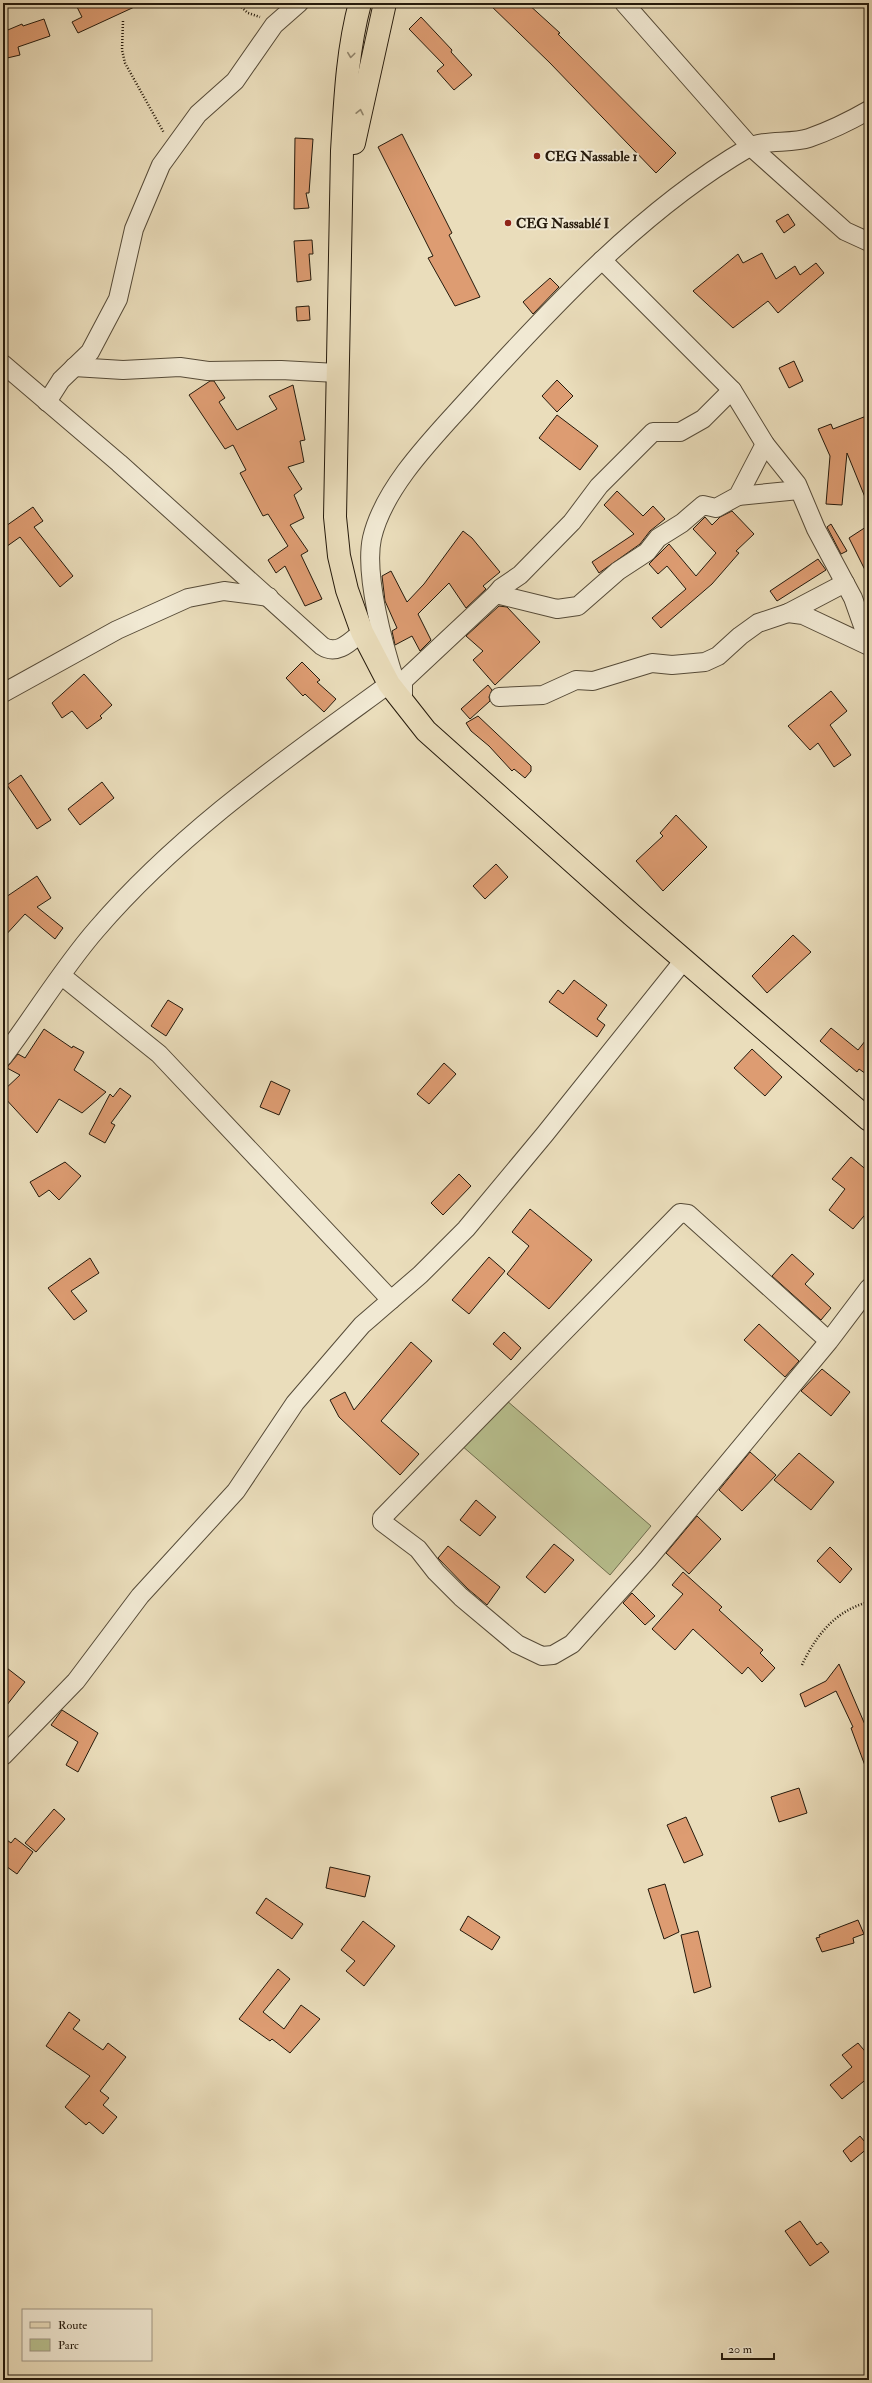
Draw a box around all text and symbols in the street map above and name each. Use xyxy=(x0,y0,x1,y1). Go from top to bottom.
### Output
one-way arrow xyxy=(346,52,355,58)
one-way arrow xyxy=(356,109,364,115)
place label: CEG Nassable 1 xyxy=(545,148,637,165)
marker: CEG Nassable 1 xyxy=(532,151,542,161)
place label: CEG Nassablé I xyxy=(516,215,609,232)
marker: CEG Nassablé I xyxy=(503,218,513,228)
legend xyxy=(22,2309,152,2361)
text: Route xyxy=(58,2318,87,2333)
scale bar xyxy=(722,2335,774,2361)
text: Parc xyxy=(58,2338,79,2353)
text: 20 m xyxy=(728,2342,753,2357)

